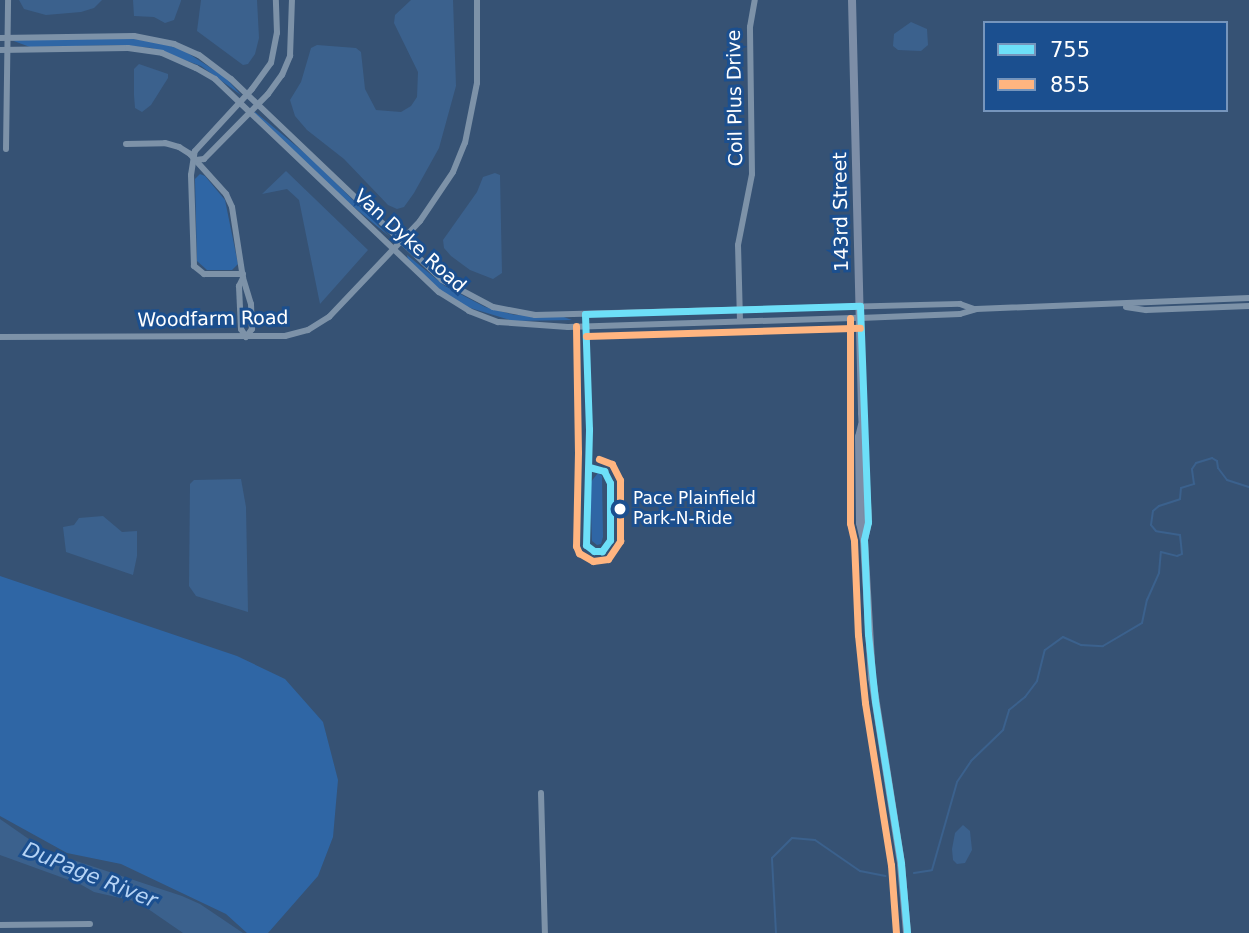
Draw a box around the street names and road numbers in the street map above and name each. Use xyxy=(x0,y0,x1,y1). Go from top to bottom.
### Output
street label: Coil Plus Drive xyxy=(722,29,748,167)
street label: 143rd Street xyxy=(829,152,853,272)
street label: Van Dyke Road xyxy=(349,185,471,297)
street label: Woodfarm Road xyxy=(137,306,289,332)

